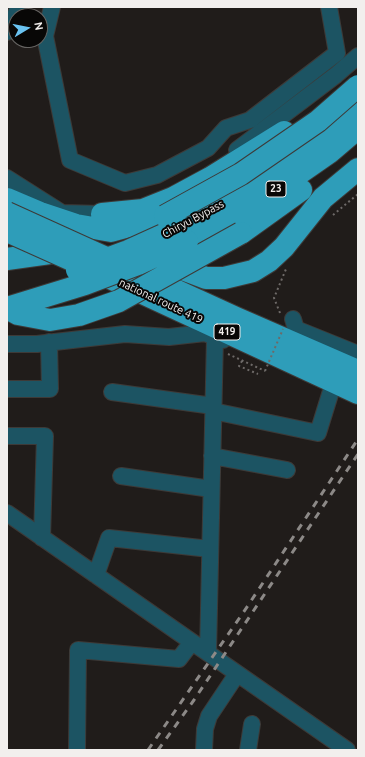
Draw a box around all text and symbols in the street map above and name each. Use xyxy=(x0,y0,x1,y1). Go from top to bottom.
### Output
north arrow xyxy=(8,8,48,48)
text: N xyxy=(32,21,45,31)
road number: 23 xyxy=(266,181,286,197)
street label: Chiryu Bypass xyxy=(160,197,226,241)
street label: national route 419 xyxy=(117,276,205,326)
road number: 419 xyxy=(214,324,240,340)

